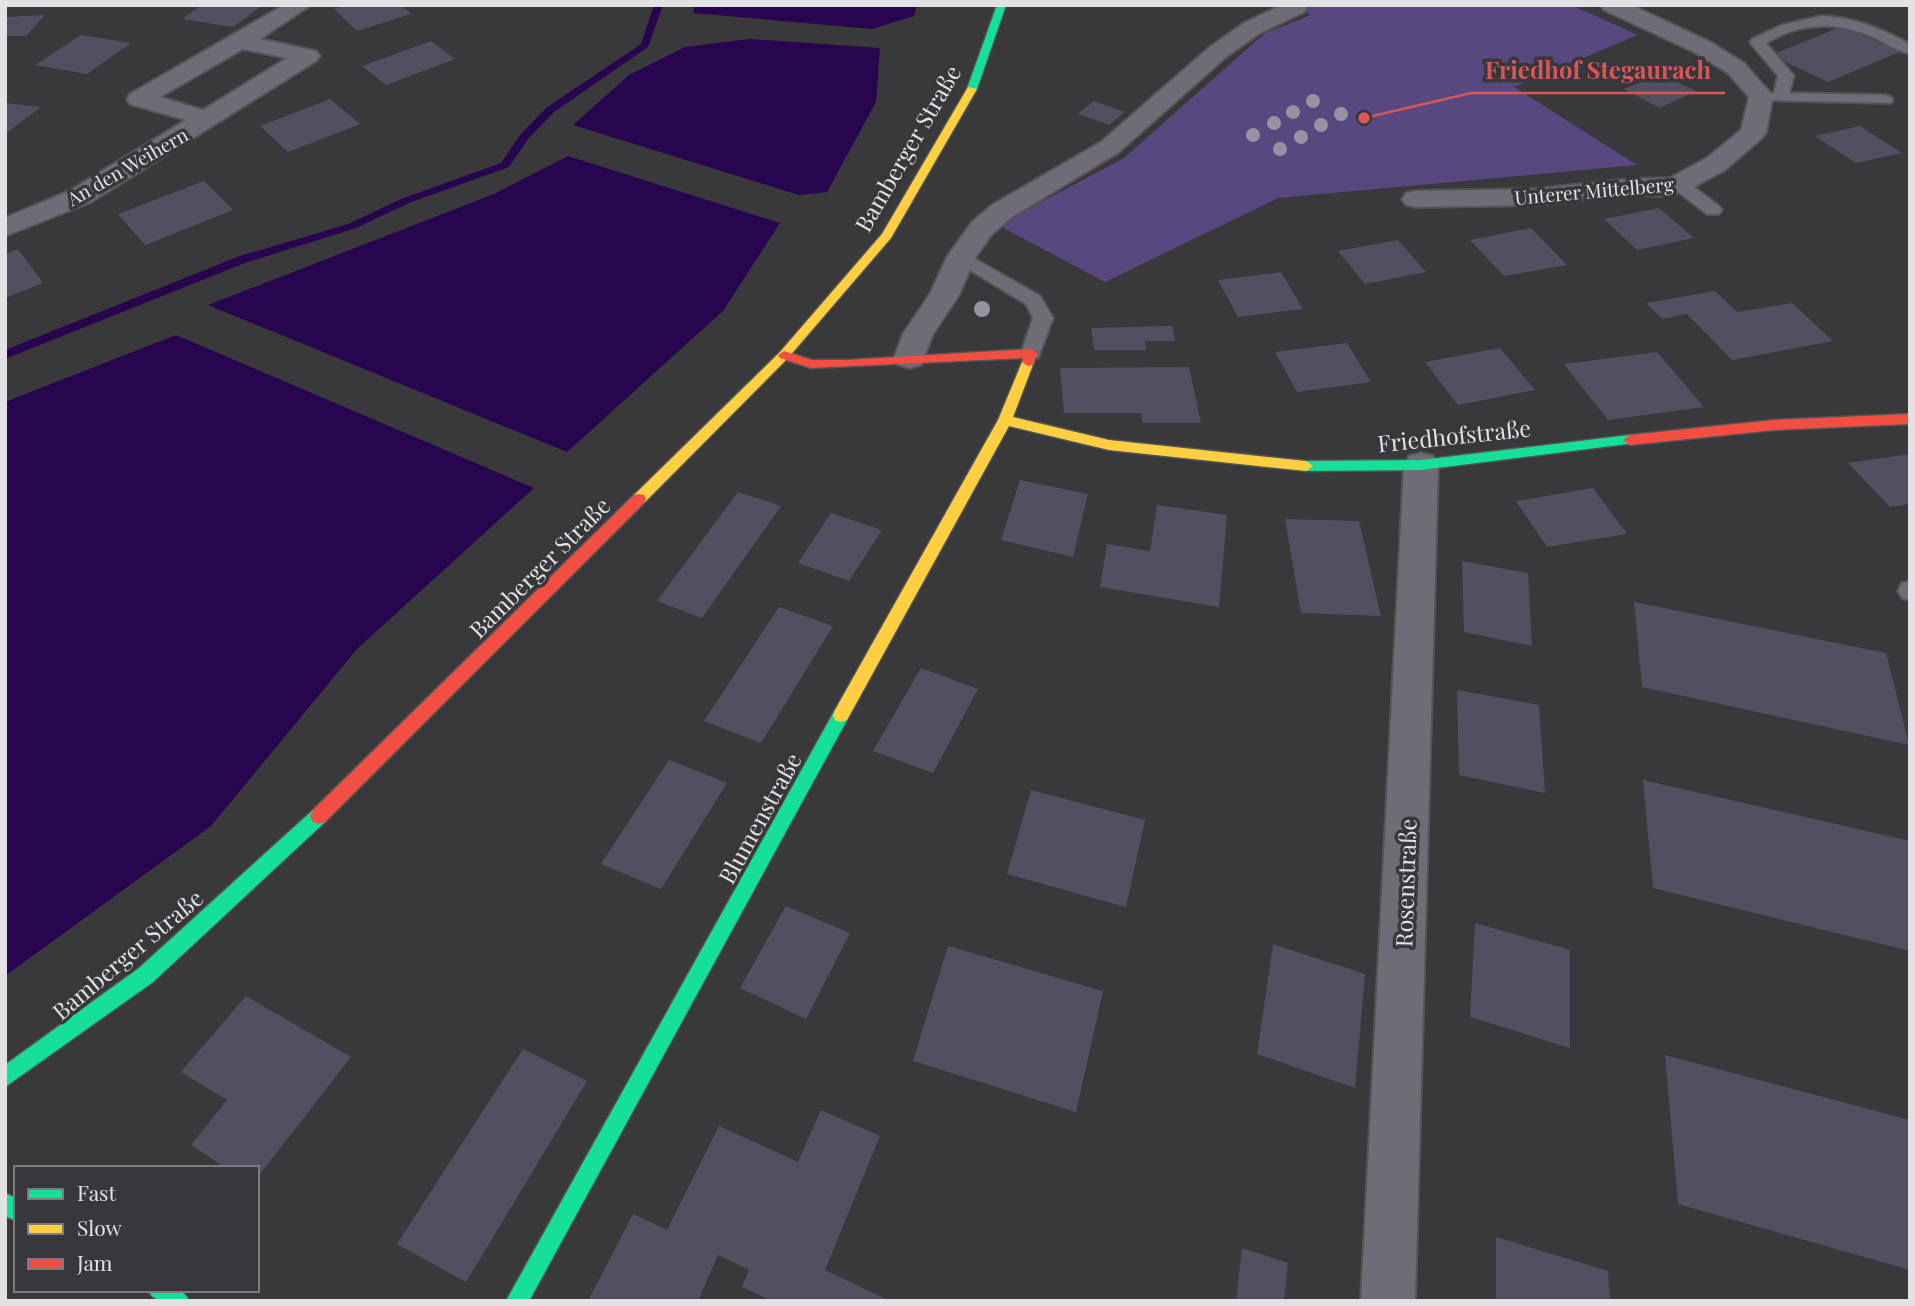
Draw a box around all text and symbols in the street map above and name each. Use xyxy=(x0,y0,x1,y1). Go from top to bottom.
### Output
callout: Friedhof Stegaurach xyxy=(1471,48,1725,93)
text: Friedhof Stegaurach xyxy=(1485,53,1712,85)
street label: Bamberger Straße xyxy=(847,59,967,237)
street label: An den Weihern xyxy=(61,120,193,212)
street label: Unterer Mittelberg xyxy=(1513,170,1675,210)
street label: Friedhofstraße xyxy=(1376,412,1532,458)
street label: Bamberger Straße xyxy=(462,490,616,644)
street label: Blumenstraße xyxy=(710,747,808,889)
street label: Rosenstraße xyxy=(1387,818,1423,948)
street label: Bamberger Straße xyxy=(45,882,209,1026)
legend xyxy=(14,1166,259,1292)
text: Fast xyxy=(77,1178,116,1206)
text: Slow xyxy=(77,1213,122,1241)
text: Jam xyxy=(76,1248,113,1276)

